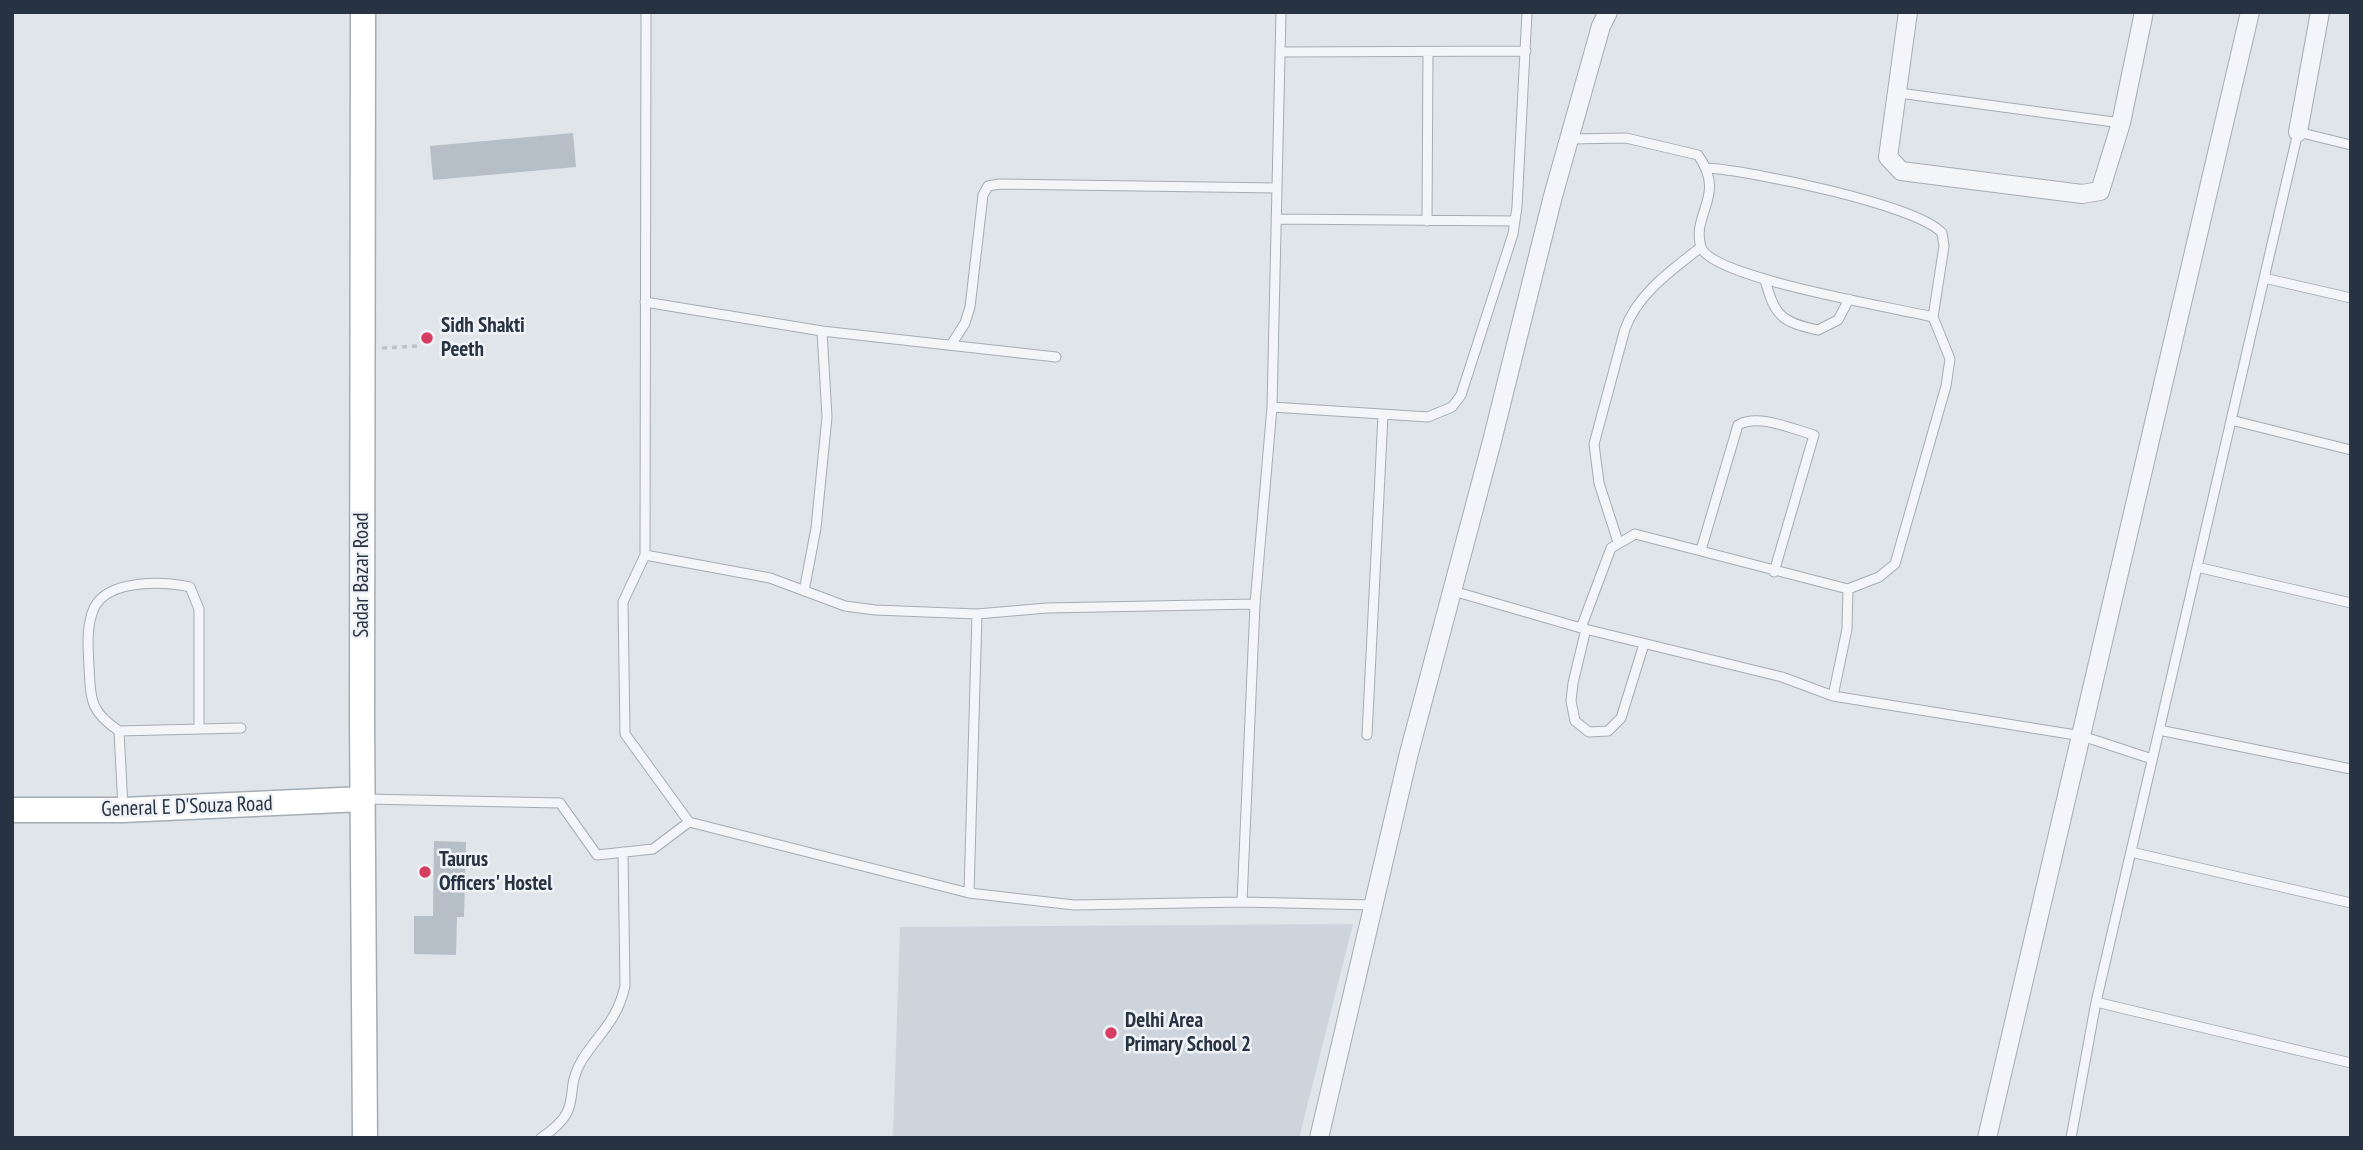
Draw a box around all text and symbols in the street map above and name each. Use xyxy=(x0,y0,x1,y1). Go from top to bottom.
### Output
place label: Sidh Shakti Peeth xyxy=(441,313,525,363)
marker: Sidh Shakti Peeth xyxy=(419,330,435,346)
street label: Sadar Bazar Road xyxy=(349,512,375,638)
street label: General E D'Souza Road xyxy=(101,791,273,823)
place label: Taurus Officers' Hostel xyxy=(439,847,552,897)
marker: Taurus Officers' Hostel xyxy=(417,864,433,880)
place label: Delhi Area Primary School 2 xyxy=(1125,1008,1251,1058)
marker: Delhi Area Primary School 2 xyxy=(1103,1025,1119,1041)

